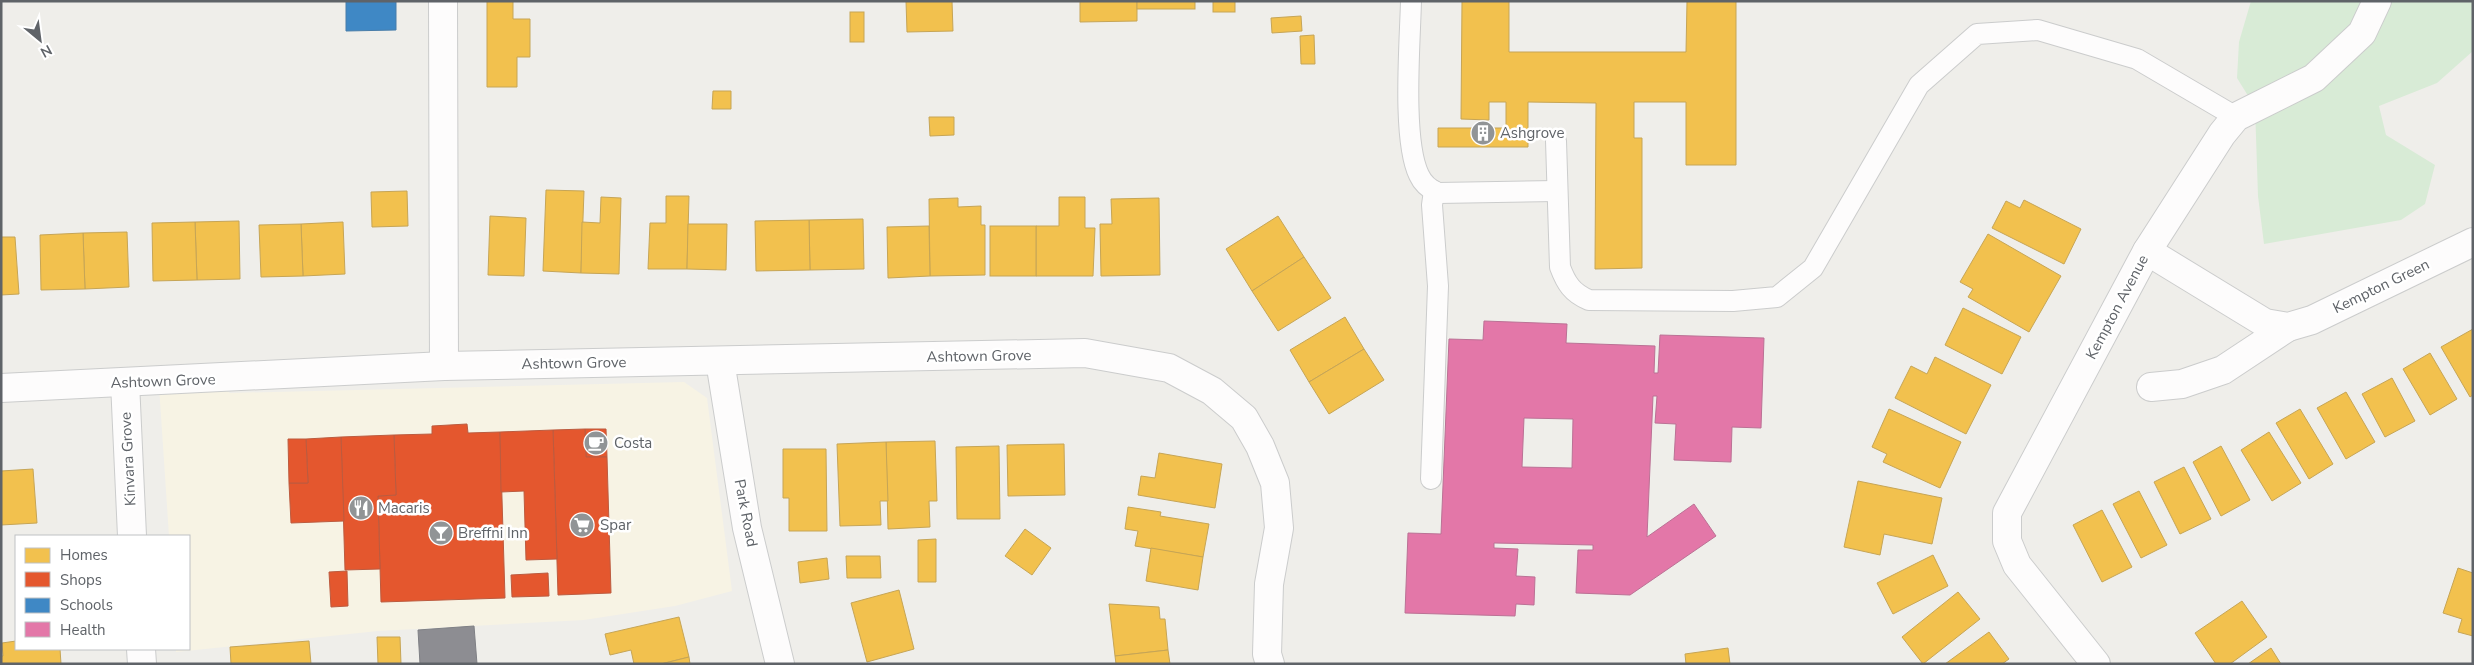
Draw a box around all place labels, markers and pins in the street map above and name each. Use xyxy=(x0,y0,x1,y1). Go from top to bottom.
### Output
building icon: Ashgrove xyxy=(1470,120,1496,146)
place label: Ashgrove xyxy=(1500,123,1564,143)
cafe icon: Costa xyxy=(583,430,609,456)
place label: Costa xyxy=(614,433,652,453)
restaurant icon: Macaris xyxy=(348,495,374,521)
place label: Macaris xyxy=(378,498,430,518)
supermarket icon: Spar xyxy=(569,512,595,538)
place label: Spar xyxy=(600,515,632,535)
bar icon: Breffni Inn xyxy=(428,520,454,546)
place label: Breffni Inn xyxy=(458,523,528,543)

